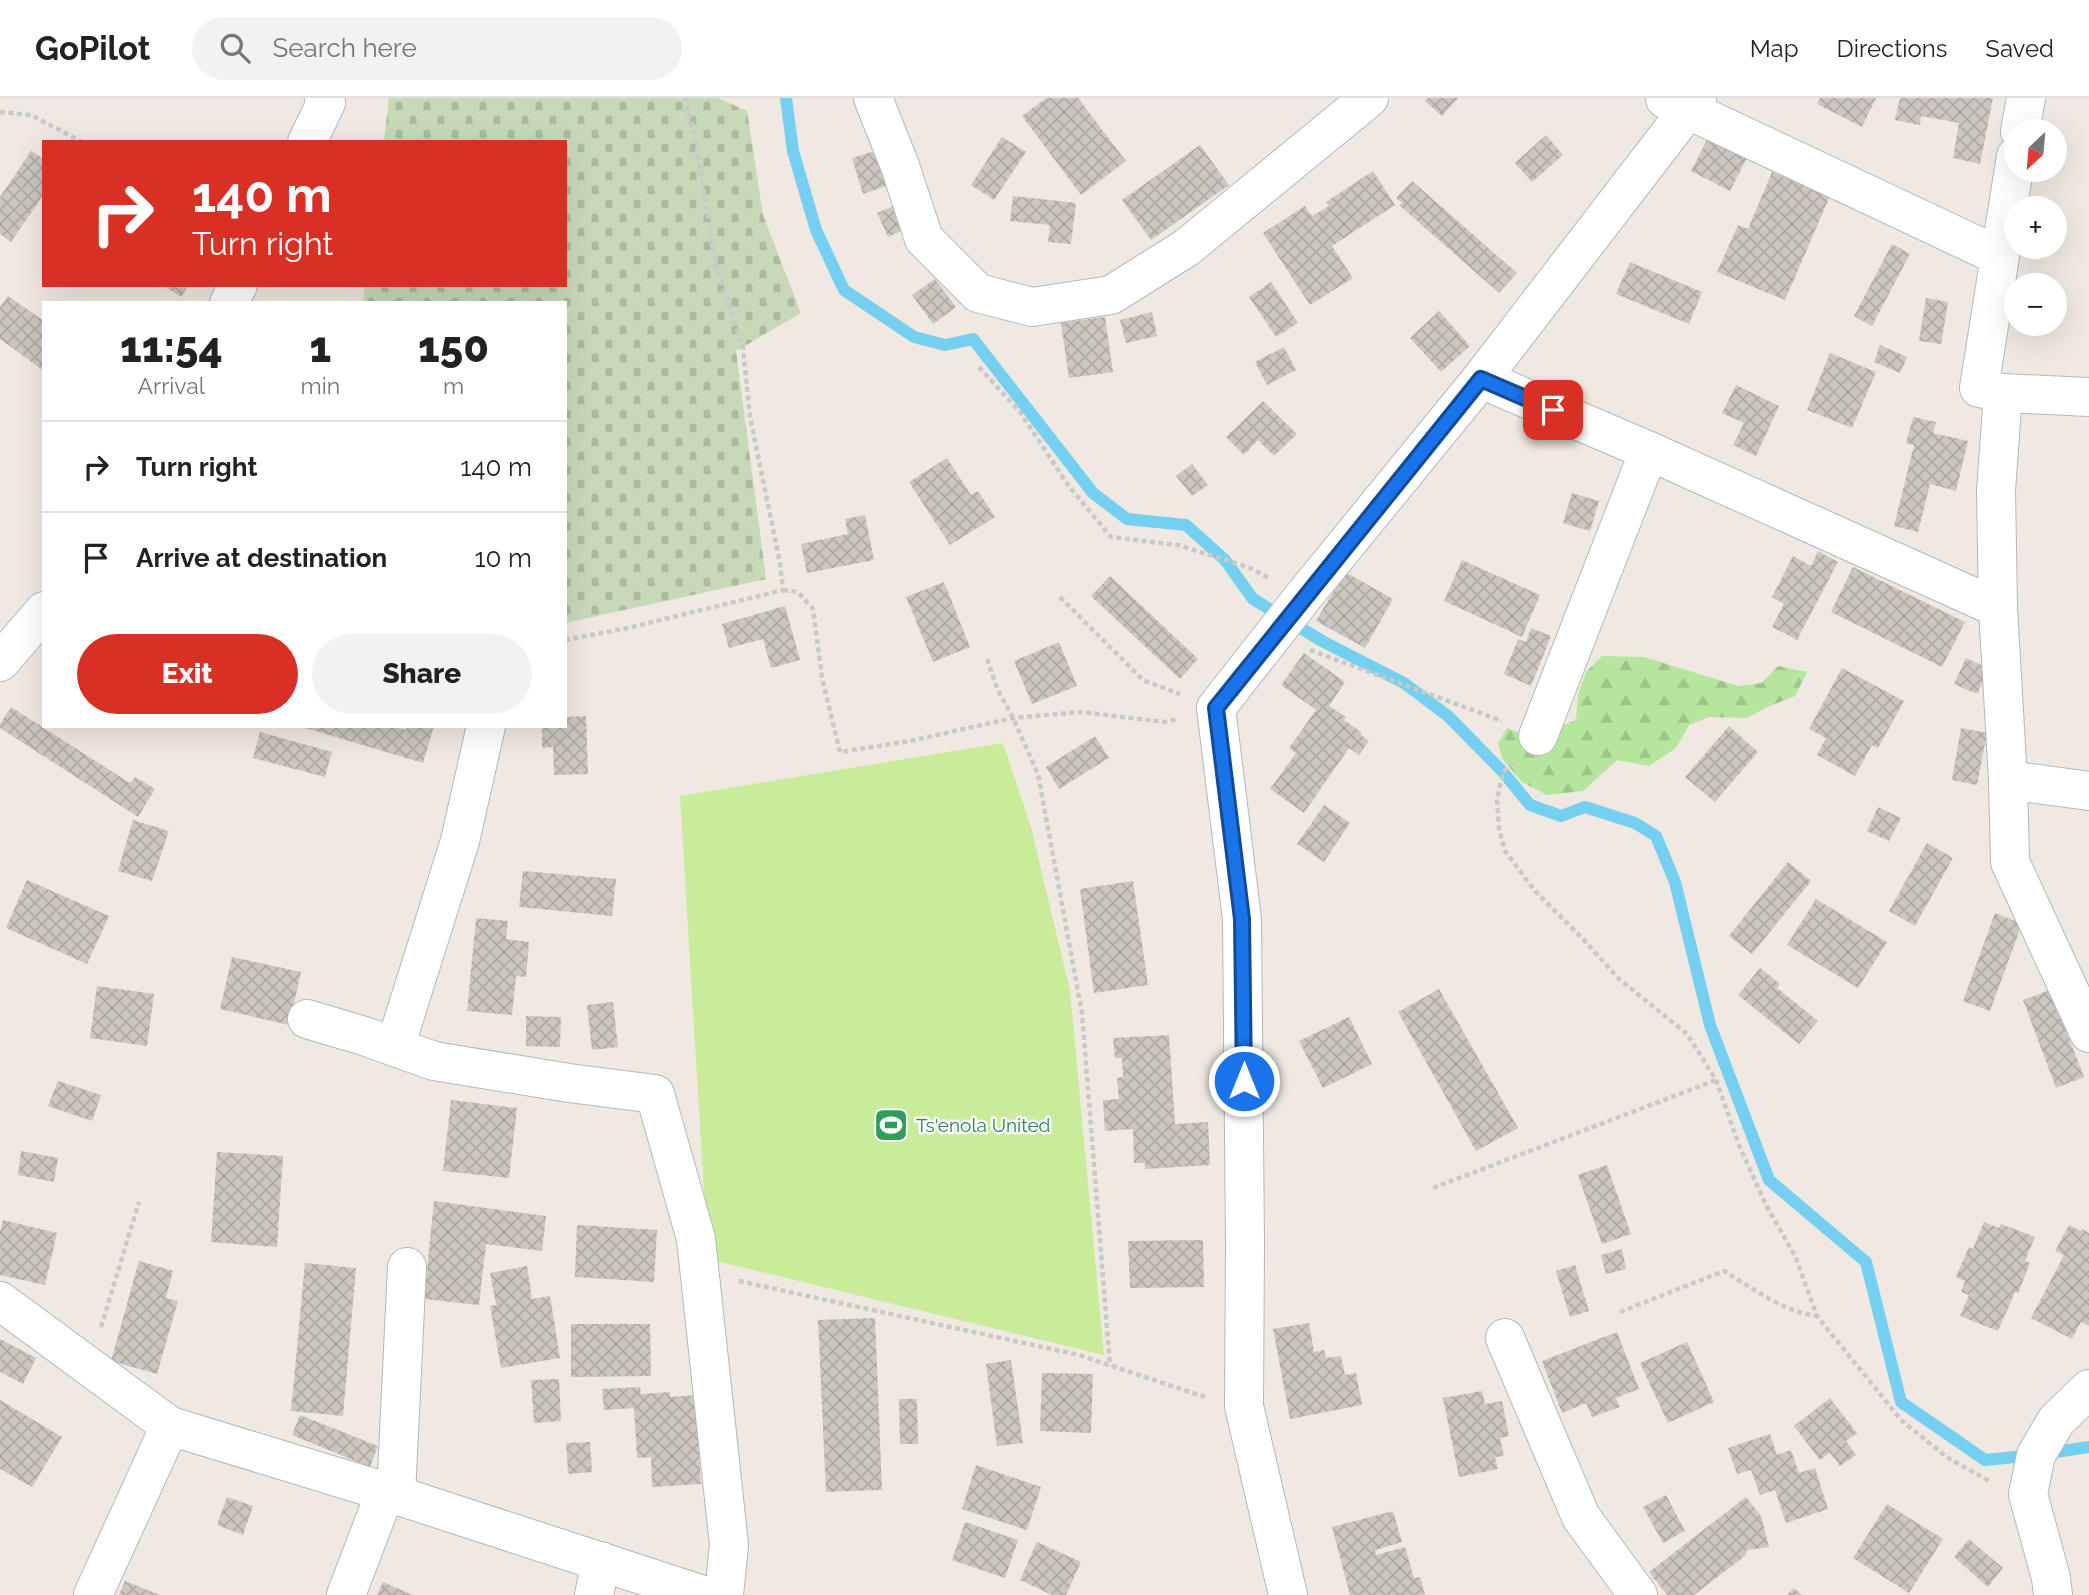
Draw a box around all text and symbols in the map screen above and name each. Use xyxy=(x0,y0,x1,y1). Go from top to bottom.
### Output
search box xyxy=(192,17,682,80)
text: GoPilot xyxy=(35,29,150,68)
icon: search xyxy=(216,29,254,67)
text: Search here xyxy=(272,33,417,63)
text: Map xyxy=(1750,34,1799,63)
text: Directions xyxy=(1837,34,1947,63)
text: Saved xyxy=(1985,34,2054,63)
north arrow xyxy=(2004,119,2067,182)
map controls xyxy=(2004,119,2067,336)
text: 140 m xyxy=(192,166,332,223)
icon: right xyxy=(77,168,168,259)
button: + xyxy=(2004,196,2067,259)
text: Turn right xyxy=(192,225,333,262)
button: − xyxy=(2004,273,2067,336)
text: 11:54 xyxy=(120,323,223,372)
text: 1 xyxy=(309,323,331,372)
text: 150 xyxy=(418,323,489,372)
text: Arrival xyxy=(138,372,205,399)
text: min xyxy=(301,372,340,399)
text: m xyxy=(443,372,464,399)
pin xyxy=(1523,380,1583,440)
icon: arrive xyxy=(1534,391,1572,429)
icon: right xyxy=(77,448,115,486)
text: Turn right xyxy=(136,452,257,482)
text: 140 m xyxy=(460,452,532,482)
icon: arrive xyxy=(77,539,115,577)
text: Arrive at destination xyxy=(136,543,387,573)
text: 10 m xyxy=(474,543,532,573)
button: Exit xyxy=(77,634,298,714)
button: Share xyxy=(312,634,532,714)
position arrow xyxy=(1207,1044,1281,1118)
sports icon: Ts'enola United xyxy=(872,1106,910,1144)
place label: Ts'enola United xyxy=(916,1114,1050,1136)

